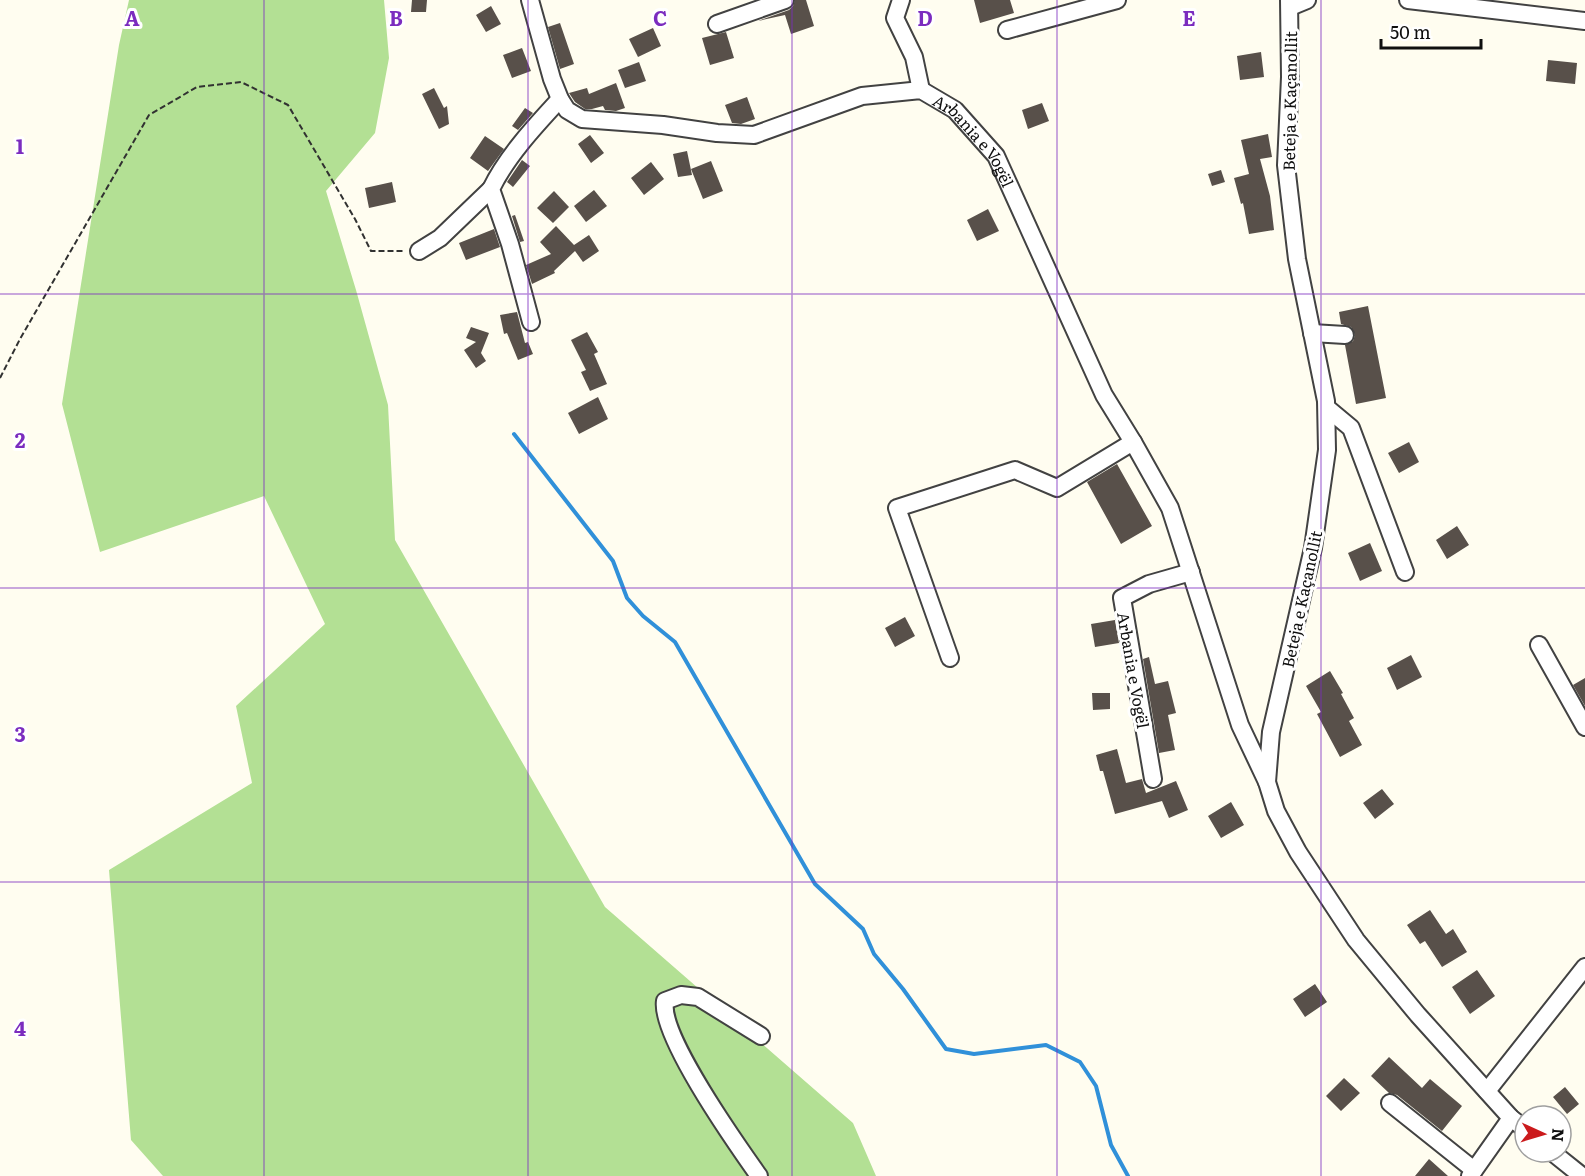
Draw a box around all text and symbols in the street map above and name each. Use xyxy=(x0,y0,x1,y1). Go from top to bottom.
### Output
text: A xyxy=(124,2,140,32)
text: B xyxy=(389,2,403,32)
text: C xyxy=(653,2,667,32)
text: D xyxy=(917,2,933,32)
text: E xyxy=(1182,2,1196,32)
scale bar xyxy=(1381,12,1482,50)
text: 50 m xyxy=(1390,18,1431,45)
street label: Beteja e Kaçanollit xyxy=(1276,30,1302,171)
street label: Arbania e Vogël xyxy=(929,88,1020,191)
text: 1 xyxy=(16,130,24,160)
text: 2 xyxy=(15,424,26,454)
street label: Beteja e Kaçanollit xyxy=(1275,528,1327,670)
street label: Arbania e Vogël xyxy=(1112,610,1156,730)
text: 3 xyxy=(14,718,26,748)
text: 4 xyxy=(14,1012,26,1042)
north arrow xyxy=(1513,1104,1573,1164)
text: N xyxy=(1547,1128,1571,1143)

